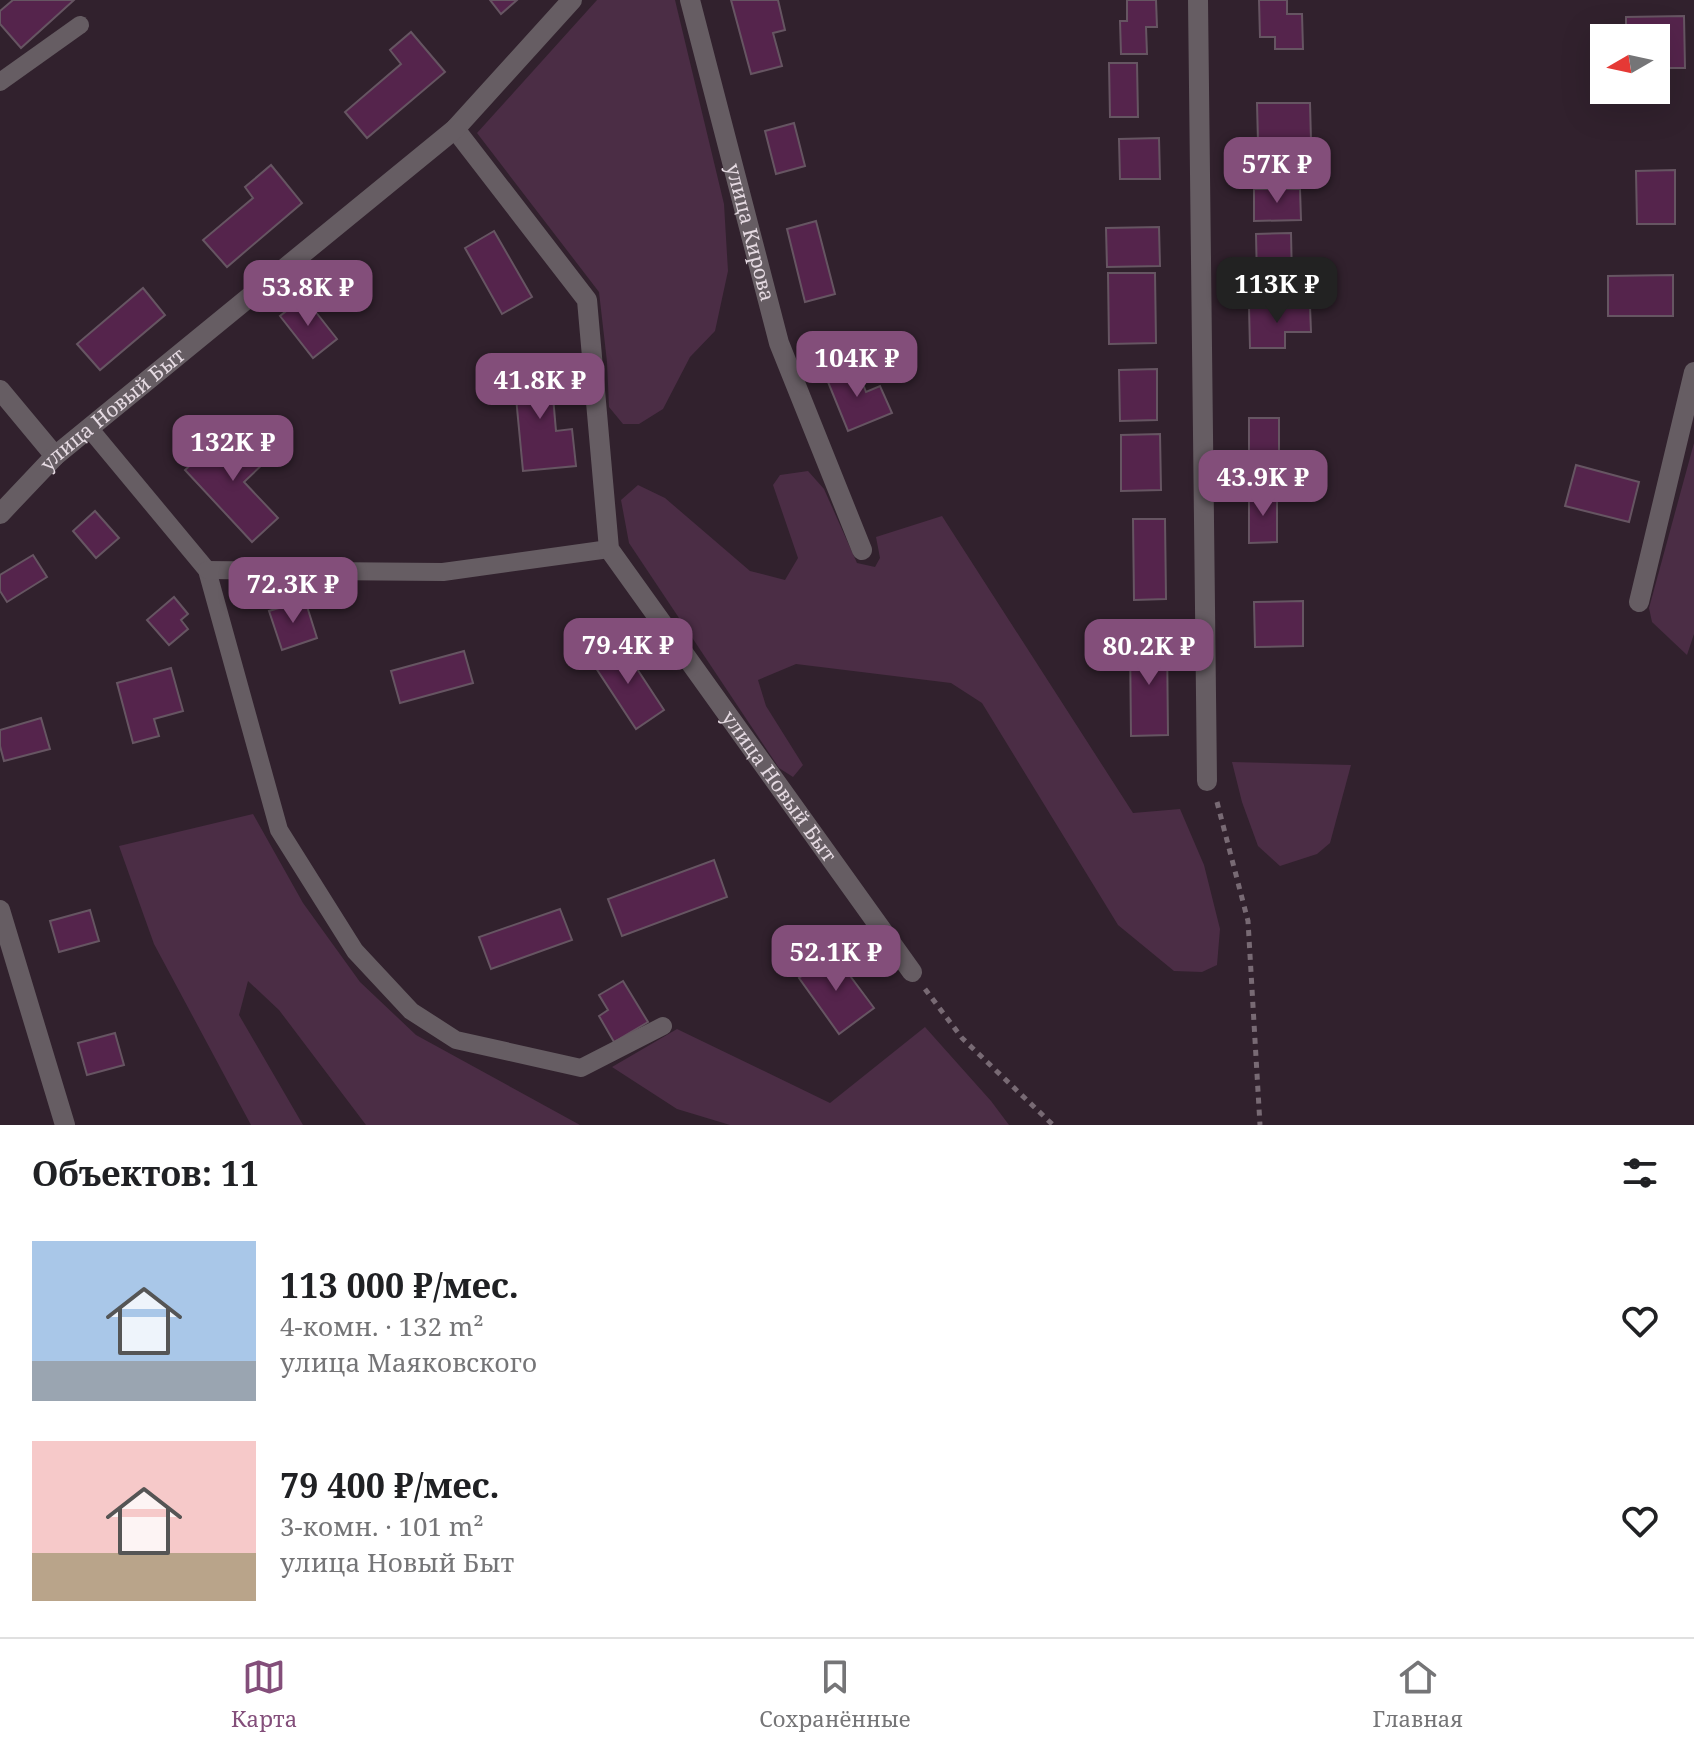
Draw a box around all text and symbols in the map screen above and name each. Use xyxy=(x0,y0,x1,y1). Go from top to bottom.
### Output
north arrow xyxy=(1590,24,1670,104)
map controls xyxy=(1590,24,1670,104)
pin: 57K ₽ xyxy=(1221,137,1333,205)
text: 57K ₽ xyxy=(1242,145,1312,181)
street label: улица Кирова xyxy=(720,160,782,304)
pin: 113K ₽ xyxy=(1212,257,1342,325)
pin: 53.8K ₽ xyxy=(234,260,382,328)
text: 113K ₽ xyxy=(1234,265,1320,301)
text: 53.8K ₽ xyxy=(262,268,354,304)
pin: 104K ₽ xyxy=(792,331,922,399)
text: 104K ₽ xyxy=(814,339,900,375)
street label: улица Новый Быт xyxy=(34,341,191,477)
pin: 41.8K ₽ xyxy=(466,353,614,421)
text: 41.8K ₽ xyxy=(494,361,586,397)
pin: 132K ₽ xyxy=(168,415,298,483)
text: 132K ₽ xyxy=(190,423,276,459)
pin: 43.9K ₽ xyxy=(1189,450,1337,518)
text: 43.9K ₽ xyxy=(1217,458,1309,494)
pin: 72.3K ₽ xyxy=(219,557,367,625)
text: 72.3K ₽ xyxy=(247,565,339,601)
pin: 79.4K ₽ xyxy=(554,618,702,686)
pin: 80.2K ₽ xyxy=(1075,619,1223,687)
text: 79.4K ₽ xyxy=(582,626,674,662)
text: 80.2K ₽ xyxy=(1103,627,1195,663)
street label: улица Новый Быт xyxy=(716,705,843,868)
pin: 52.1K ₽ xyxy=(762,925,910,993)
text: 52.1K ₽ xyxy=(790,933,882,969)
text: Объектов: 11 xyxy=(32,1150,259,1196)
icon: filters xyxy=(1618,1151,1662,1195)
text: 113 000 ₽/мес. xyxy=(280,1262,519,1308)
icon: home xyxy=(96,1273,192,1369)
icon: heart xyxy=(1618,1299,1662,1343)
text: 4-комн. · 132 m² xyxy=(280,1308,484,1344)
text: улица Маяковского xyxy=(280,1344,537,1380)
text: 79 400 ₽/мес. xyxy=(280,1462,500,1508)
icon: home xyxy=(96,1473,192,1569)
icon: heart xyxy=(1618,1499,1662,1543)
text: 3-комн. · 101 m² xyxy=(280,1508,484,1544)
text: улица Новый Быт xyxy=(280,1544,514,1580)
tab: Карта xyxy=(231,1655,297,1733)
tab: Сохранённые xyxy=(759,1655,911,1733)
tab: Главная xyxy=(1373,1655,1463,1733)

